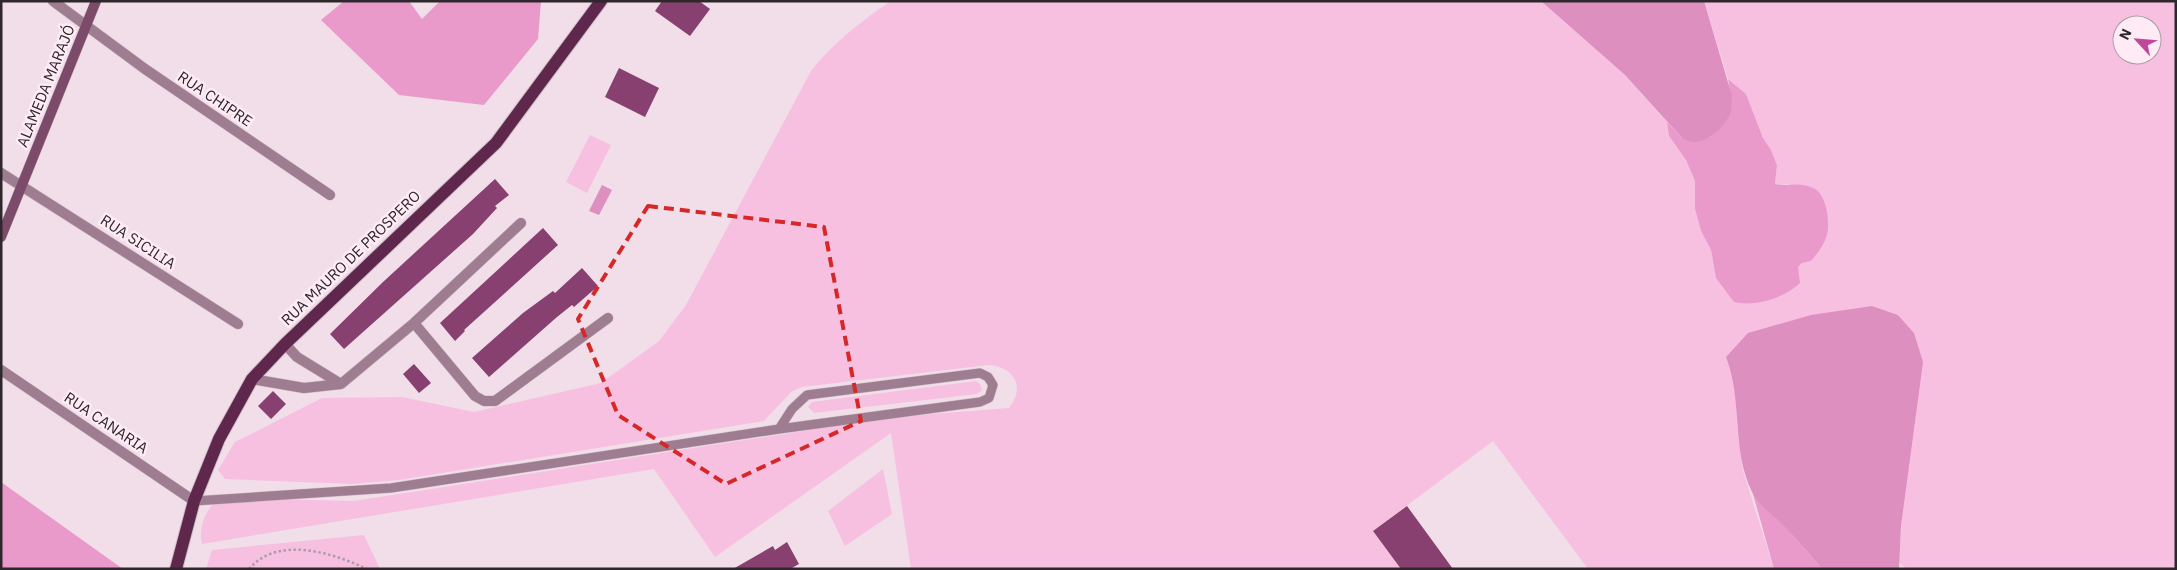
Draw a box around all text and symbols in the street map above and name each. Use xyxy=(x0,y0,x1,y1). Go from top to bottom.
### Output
north arrow xyxy=(2112,15,2162,65)
street label: ALAMEDA MARAJÓ xyxy=(12,22,79,150)
text: N xyxy=(2115,26,2136,43)
street label: RUA CHIPRE xyxy=(174,67,256,130)
street label: RUA MAURO DE PROSPERO xyxy=(277,186,424,329)
street label: RUA SICILIA xyxy=(97,210,180,273)
street label: RUA CANARIA xyxy=(61,388,152,458)

